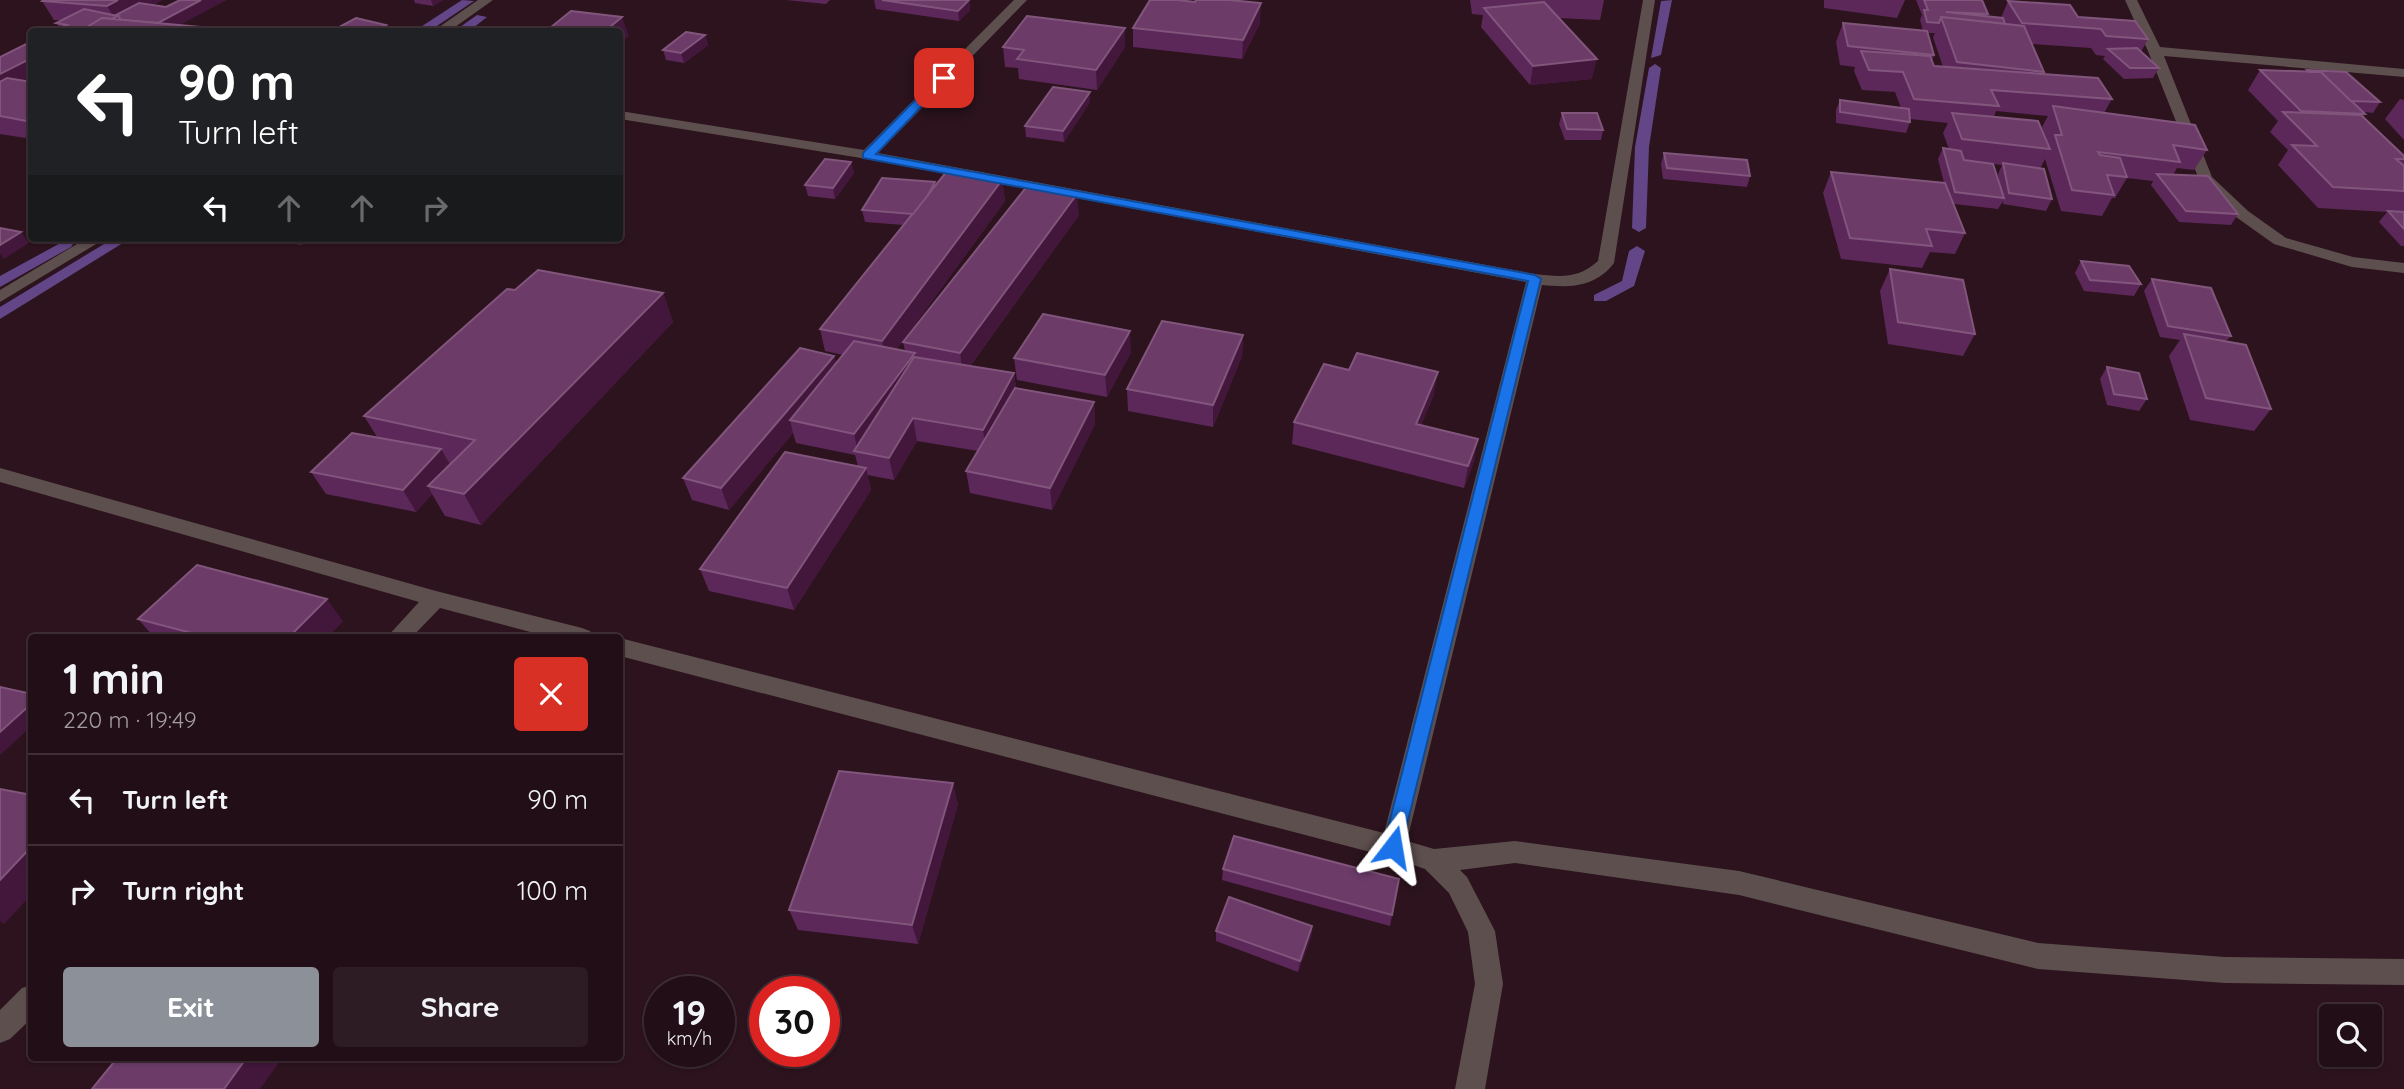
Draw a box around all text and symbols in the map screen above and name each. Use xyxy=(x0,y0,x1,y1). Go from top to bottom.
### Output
pin xyxy=(914,48,974,108)
text: 90 m xyxy=(178,51,295,112)
icon: left xyxy=(63,56,154,147)
icon: arrive xyxy=(925,59,963,97)
text: Turn left xyxy=(178,112,299,152)
icon: left xyxy=(197,189,235,227)
icon: ahead xyxy=(270,189,308,227)
icon: ahead xyxy=(343,189,381,227)
icon: right xyxy=(416,189,454,227)
text: 1 min xyxy=(63,652,165,705)
button: close xyxy=(514,657,588,731)
text: 220 m · 19:49 xyxy=(63,705,197,734)
icon: left xyxy=(63,781,101,819)
text: Turn left xyxy=(122,783,229,816)
text: 90 m xyxy=(527,783,588,816)
position arrow xyxy=(1356,810,1430,884)
icon: right xyxy=(63,872,101,910)
text: Turn right xyxy=(122,874,244,907)
text: 100 m xyxy=(517,874,588,907)
button: Exit xyxy=(63,967,319,1047)
button: Share xyxy=(333,967,588,1047)
speed limit sign: 30 xyxy=(749,976,840,1067)
text: 19 xyxy=(673,990,706,1034)
map controls xyxy=(2319,1004,2382,1067)
button: search xyxy=(2319,1004,2382,1067)
text: km/h xyxy=(667,1027,712,1050)

